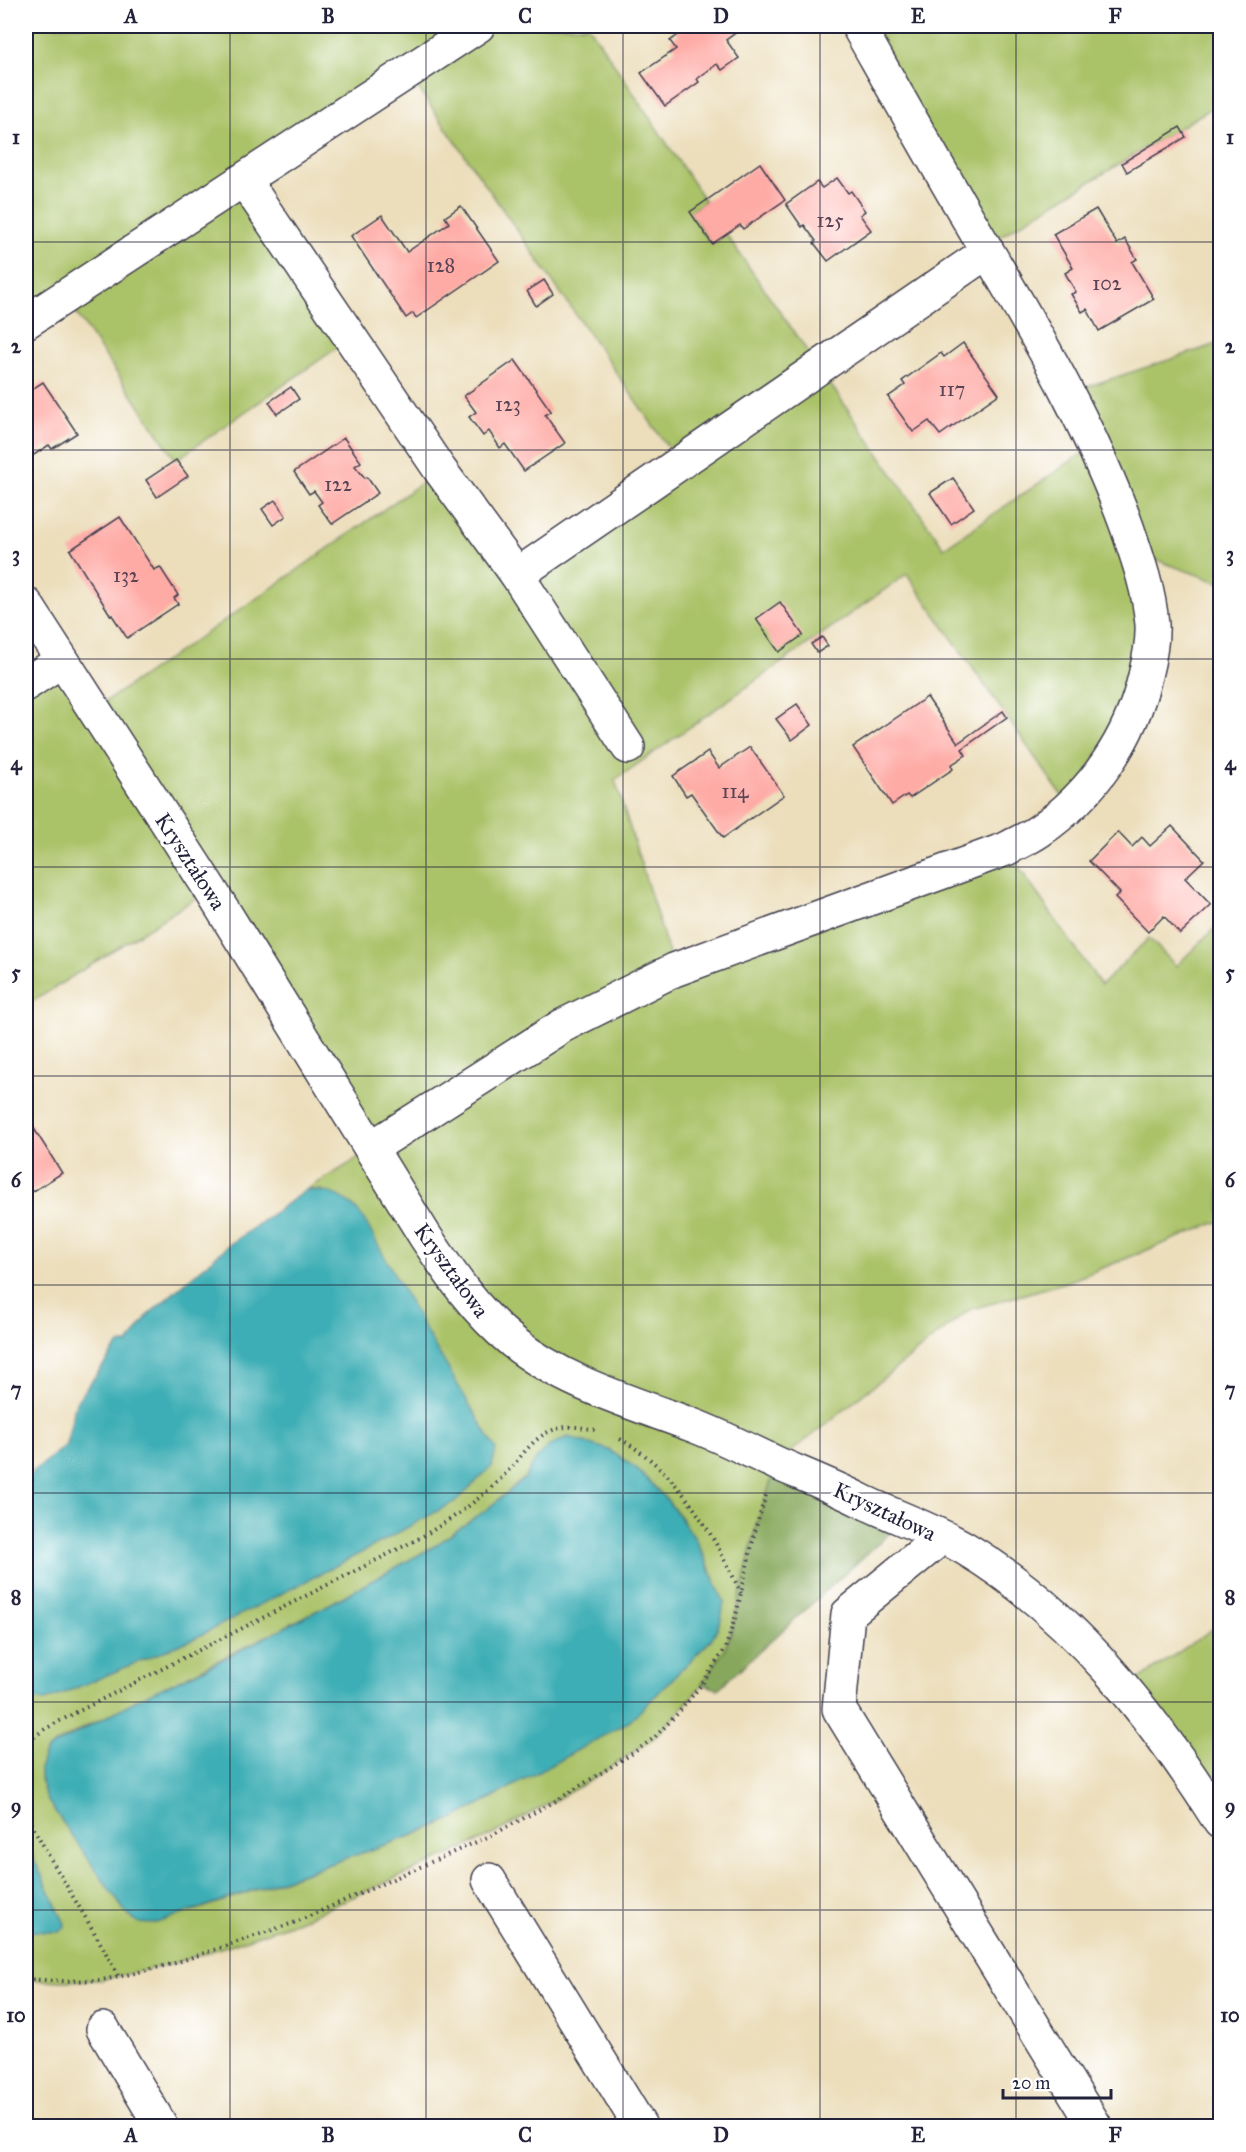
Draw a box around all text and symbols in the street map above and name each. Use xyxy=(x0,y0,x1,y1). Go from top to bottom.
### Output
text: A xyxy=(122,4,138,28)
text: B xyxy=(321,4,335,28)
text: C xyxy=(518,4,532,28)
text: D xyxy=(713,4,729,28)
text: E xyxy=(911,4,926,28)
text: F xyxy=(1108,4,1122,28)
text: 1 xyxy=(12,125,20,149)
text: 1 xyxy=(1226,125,1234,149)
house number: 125 xyxy=(817,208,843,232)
house number: 128 xyxy=(427,253,455,277)
house number: 102 xyxy=(1092,271,1122,295)
text: 2 xyxy=(11,334,22,358)
text: 2 xyxy=(1225,334,1236,358)
house number: 117 xyxy=(939,377,965,401)
house number: 123 xyxy=(495,392,521,416)
house number: 122 xyxy=(324,472,352,496)
text: 3 xyxy=(12,542,20,567)
text: 3 xyxy=(1226,542,1234,567)
house number: 132 xyxy=(113,563,139,587)
text: 4 xyxy=(10,751,22,776)
text: 4 xyxy=(1224,751,1236,776)
house number: 114 xyxy=(722,779,749,803)
street label: Kryształowa xyxy=(149,808,232,915)
text: 5 xyxy=(11,960,21,984)
text: 5 xyxy=(1225,960,1235,984)
text: 6 xyxy=(11,1168,23,1192)
text: 6 xyxy=(1225,1168,1237,1192)
street label: Kryształowa xyxy=(408,1218,495,1323)
text: 7 xyxy=(11,1377,22,1401)
text: 7 xyxy=(1225,1377,1236,1401)
street label: Kryształowa xyxy=(829,1476,941,1547)
text: 8 xyxy=(11,1585,21,1609)
text: 8 xyxy=(1225,1585,1235,1609)
text: 9 xyxy=(11,1794,21,1819)
text: 9 xyxy=(1225,1794,1235,1819)
text: 10 xyxy=(6,2003,26,2027)
text: 10 xyxy=(1220,2003,1240,2027)
scale bar xyxy=(1003,2062,1111,2100)
text: 20 m xyxy=(1012,2072,1050,2094)
text: A xyxy=(122,2123,138,2147)
text: B xyxy=(321,2123,335,2147)
text: C xyxy=(518,2123,532,2147)
text: D xyxy=(713,2123,729,2147)
text: E xyxy=(911,2123,926,2147)
text: F xyxy=(1108,2123,1122,2147)

